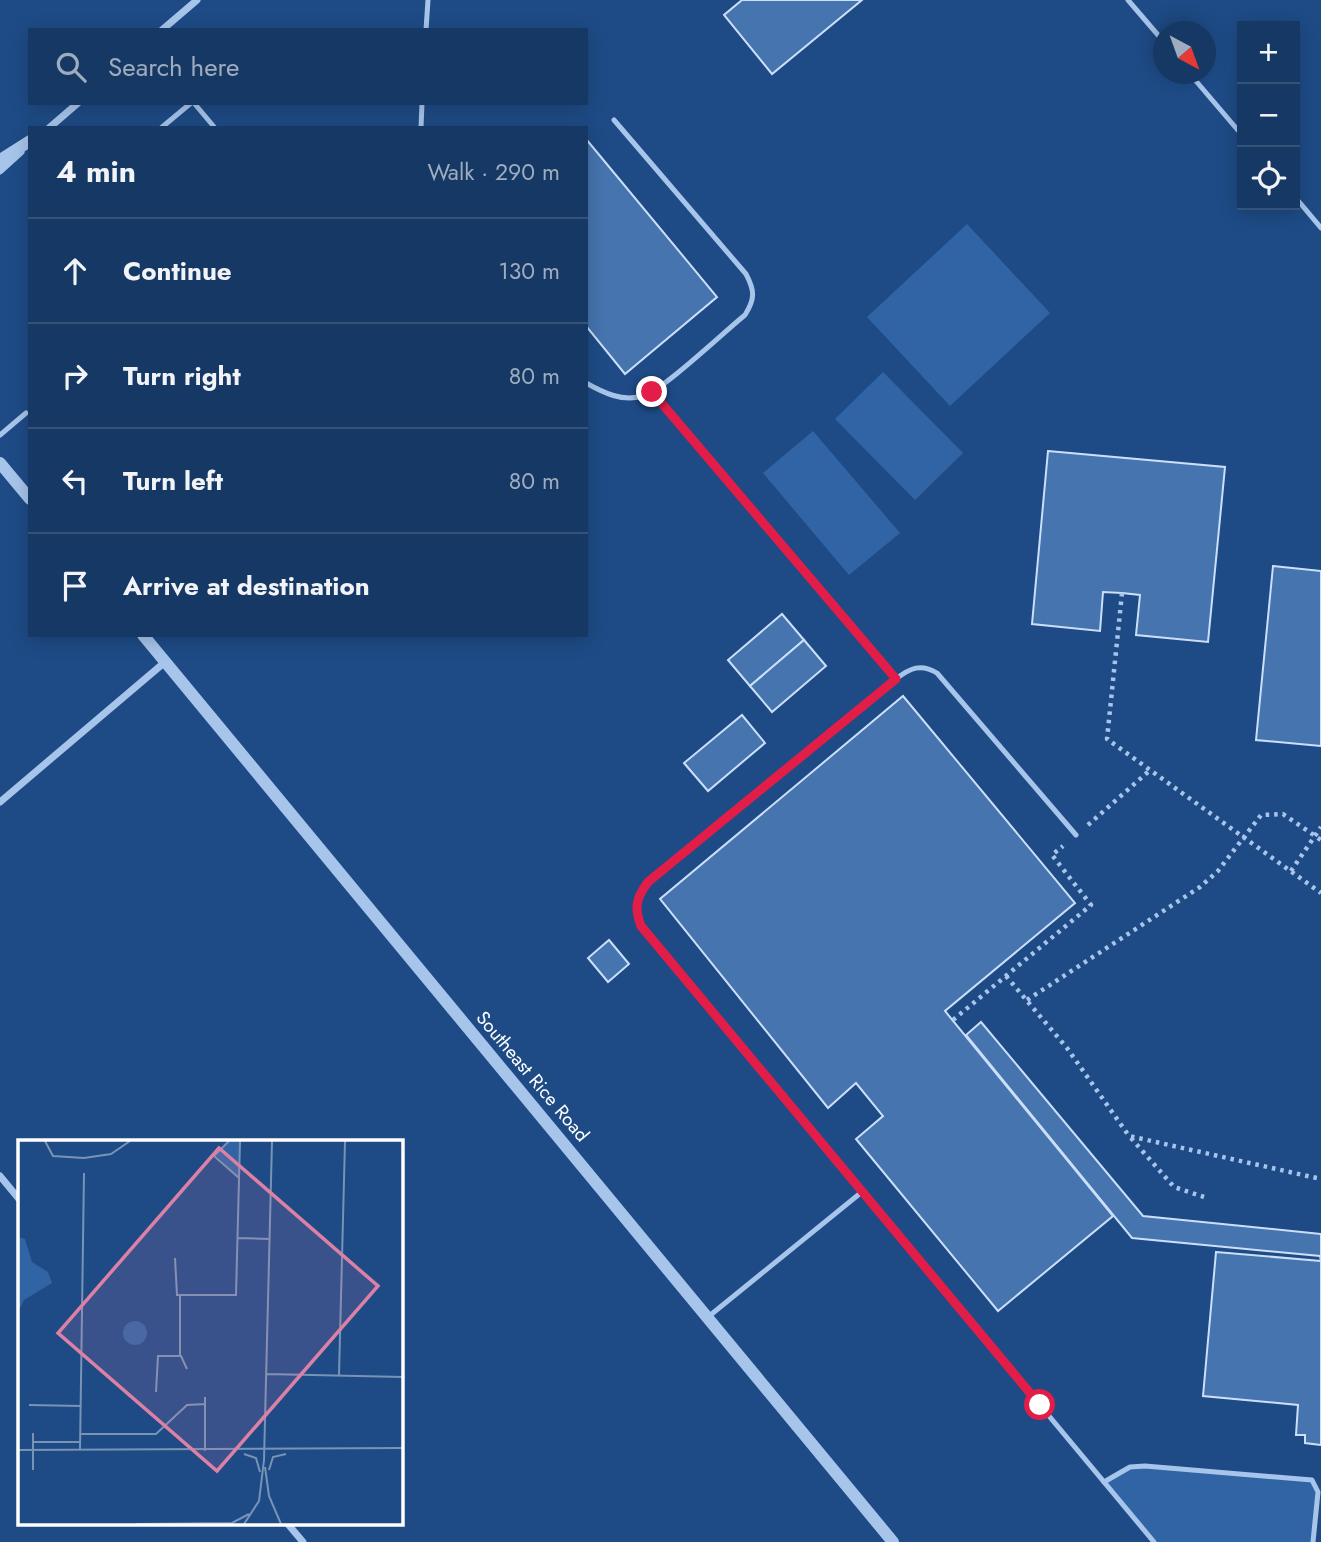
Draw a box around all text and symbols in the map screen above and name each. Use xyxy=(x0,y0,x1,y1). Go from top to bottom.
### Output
north arrow xyxy=(1153,21,1216,84)
map controls xyxy=(1237,21,1300,210)
button: + xyxy=(1237,21,1300,84)
search box xyxy=(28,28,588,105)
icon: search xyxy=(52,48,90,86)
text: Search here xyxy=(108,48,240,86)
button: − xyxy=(1237,84,1300,147)
button: locate xyxy=(1237,147,1300,210)
text: 4 min xyxy=(56,150,136,193)
text: Walk · 290 m xyxy=(427,155,560,189)
icon: ahead xyxy=(56,252,94,290)
text: Continue xyxy=(123,252,232,290)
text: 130 m xyxy=(498,254,560,288)
icon: right xyxy=(56,357,94,395)
text: Turn right xyxy=(123,357,241,395)
text: 80 m xyxy=(509,359,560,393)
route end xyxy=(636,376,667,407)
icon: left xyxy=(56,462,94,500)
text: Turn left xyxy=(123,462,223,500)
text: 80 m xyxy=(509,464,560,498)
icon: arrive xyxy=(56,567,94,605)
text: Arrive at destination xyxy=(123,567,370,605)
street label: Southeast Rice Road xyxy=(470,1005,595,1148)
inset map xyxy=(18,1140,402,1524)
route start xyxy=(1024,1389,1055,1420)

